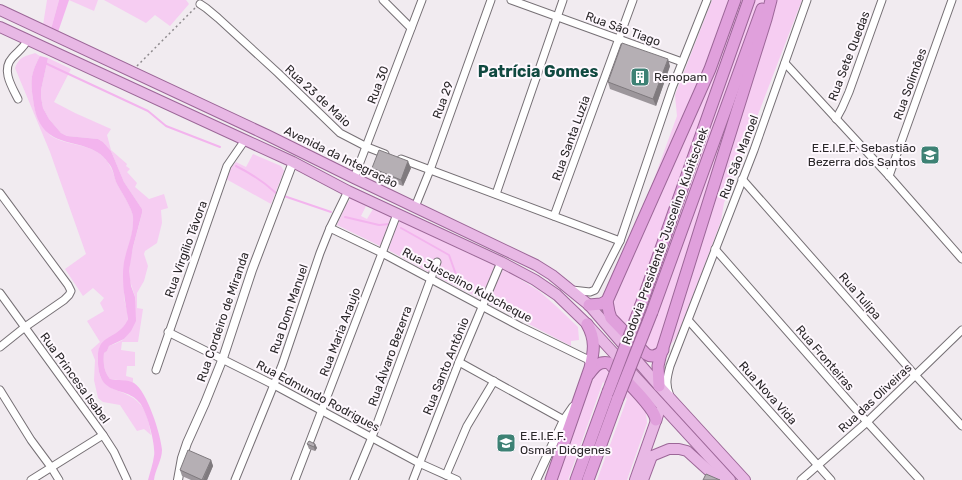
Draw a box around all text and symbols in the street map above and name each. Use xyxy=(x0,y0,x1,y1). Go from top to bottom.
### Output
street label: Rua São Tiago xyxy=(584,9,662,49)
street label: Rua Sete Quedas xyxy=(825,9,873,103)
street label: Rua Solimões xyxy=(891,46,929,122)
street label: Rua 23 de Maio xyxy=(282,62,354,130)
district label: Patrícia Gomes xyxy=(478,62,598,81)
street label: Rua 30 xyxy=(364,64,392,106)
building icon: Renopam xyxy=(629,66,651,88)
place label: Renopam xyxy=(654,70,707,84)
street label: Rua 29 xyxy=(430,79,456,121)
street label: Rua Santa Luzia xyxy=(549,94,593,182)
street label: Rua São Manoel xyxy=(717,113,761,201)
street label: Avenida da Integração xyxy=(282,123,400,191)
street label: Rodovia Presidente Juscelino Kubitschek xyxy=(619,125,711,346)
place label: E.E.I.E.F. Sebastião Bezerra dos Santos xyxy=(808,141,916,169)
school or university icon: E.E.I.E.F. Sebastião Bezerra dos Santos xyxy=(919,144,941,166)
street label: Rua Virgílio Távora xyxy=(162,199,210,299)
street label: Rua Juscelino Kubcheque xyxy=(400,245,534,325)
street label: Rua Cordeiro de Miranda xyxy=(194,250,252,384)
street label: Rua Dom Manuel xyxy=(267,262,311,356)
street label: Rua Tulipa xyxy=(836,270,884,322)
street label: Rua Maria Araujo xyxy=(317,286,363,378)
street label: Rua Álvaro Bezerra xyxy=(365,304,415,408)
street label: Rua Santo Antônio xyxy=(420,315,472,417)
street label: Rua Fronteiras xyxy=(793,323,857,393)
street label: Rua Princesa Isabel xyxy=(37,330,113,426)
street label: Rua Edmundo Rodrigues xyxy=(254,358,382,434)
street label: Rua Nova Vida xyxy=(736,359,800,427)
street label: Rua das Oliveiras xyxy=(836,361,914,435)
place label: E.E.I.E.F. Osmar Diógenes xyxy=(520,429,611,457)
school or university icon: E.E.I.E.F. Osmar Diógenes xyxy=(495,432,517,454)

